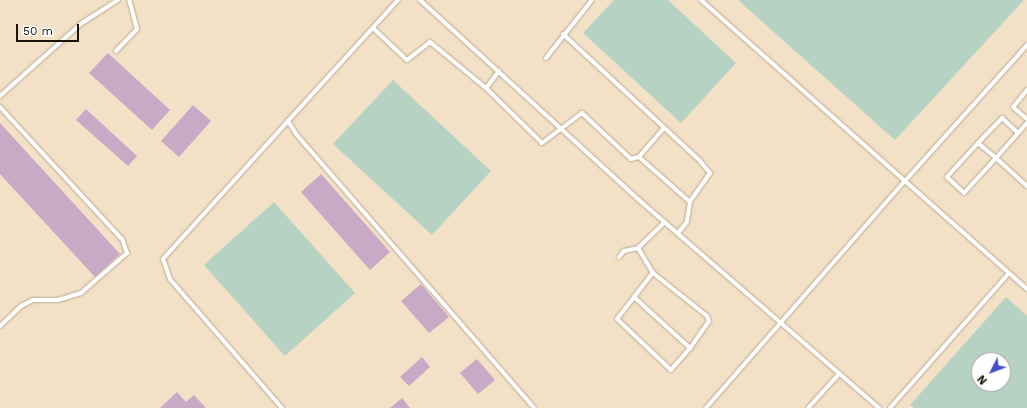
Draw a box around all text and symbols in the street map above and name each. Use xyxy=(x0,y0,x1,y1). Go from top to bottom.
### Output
scale bar xyxy=(18,16,81,42)
text: 50 m xyxy=(23,24,53,38)
north arrow xyxy=(971,352,1011,392)
text: N xyxy=(975,372,990,387)

